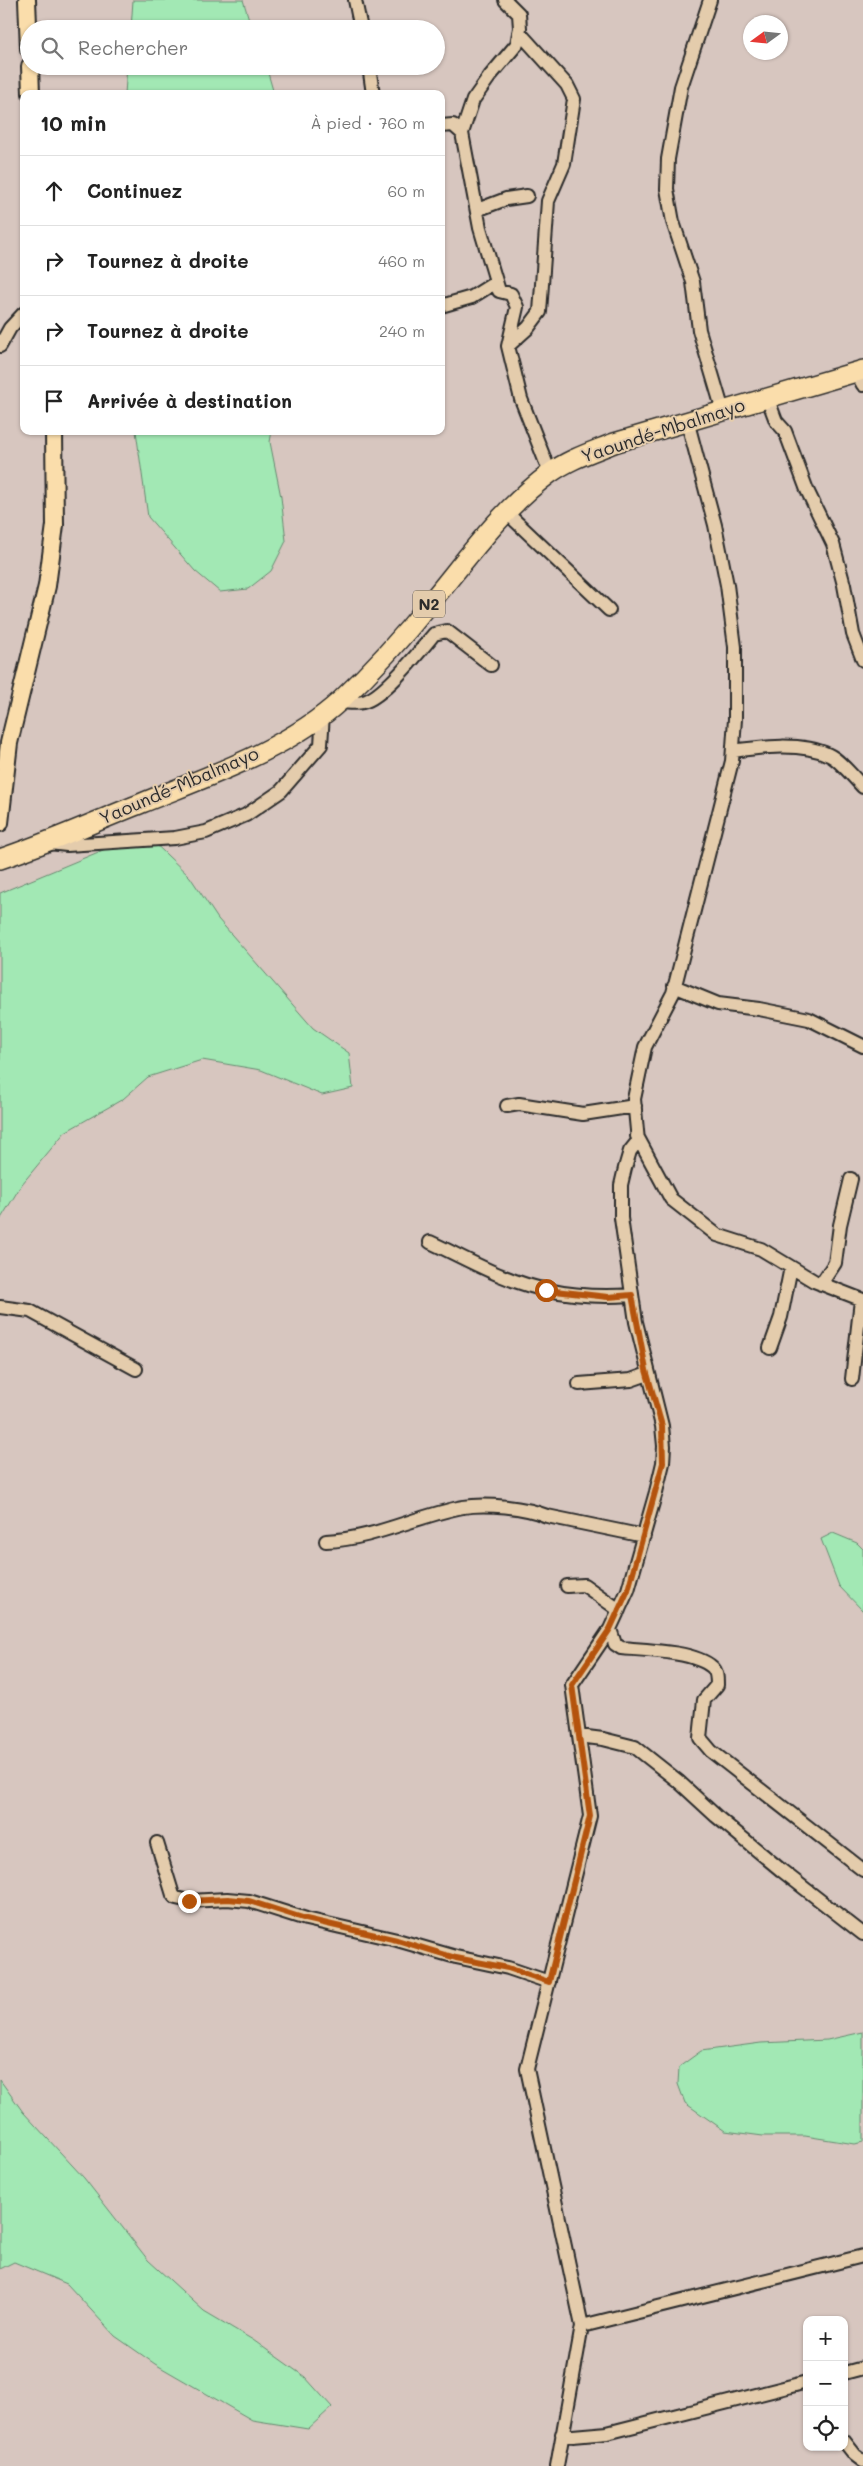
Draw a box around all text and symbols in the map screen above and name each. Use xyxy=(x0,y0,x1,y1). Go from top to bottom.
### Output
north arrow xyxy=(743,15,788,60)
search box xyxy=(20,20,445,75)
icon: search xyxy=(38,34,66,62)
text: Rechercher xyxy=(78,35,188,60)
text: 10 min xyxy=(40,109,106,136)
text: À pied · 760 m xyxy=(310,112,425,133)
icon: ahead xyxy=(40,177,68,205)
text: Continuez xyxy=(87,178,182,203)
text: 60 m xyxy=(388,180,425,201)
icon: right xyxy=(40,247,68,275)
text: Tournez à droite xyxy=(87,248,249,273)
text: 460 m xyxy=(378,250,425,271)
icon: right xyxy=(40,317,68,345)
text: Tournez à droite xyxy=(87,318,249,343)
text: 240 m xyxy=(379,320,425,341)
icon: arrive xyxy=(40,387,68,415)
text: Arrivée à destination xyxy=(87,388,292,413)
street label: Yaoundé-Mbalmayo xyxy=(578,392,748,468)
road number: N2 xyxy=(413,590,445,618)
street label: Yaoundé-Mbalmayo xyxy=(95,741,262,829)
route start xyxy=(535,1279,558,1302)
route end xyxy=(178,1890,201,1913)
map controls xyxy=(803,2316,848,2451)
button: + xyxy=(803,2316,848,2361)
button: − xyxy=(803,2361,848,2406)
button: locate xyxy=(803,2406,848,2451)

